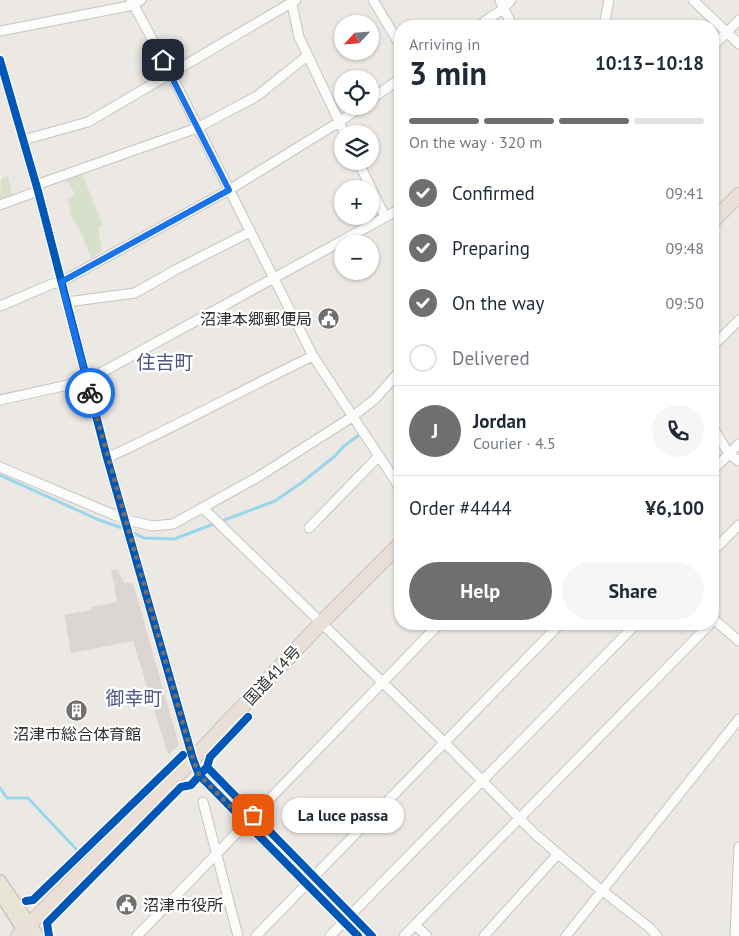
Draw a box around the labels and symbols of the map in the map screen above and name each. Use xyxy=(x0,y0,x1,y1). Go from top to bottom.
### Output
north arrow xyxy=(334,15,379,60)
pin xyxy=(142,39,184,81)
public building icon: 沼津本郷郵便局 xyxy=(316,307,340,331)
place label: 沼津本郷郵便局 xyxy=(200,309,312,329)
district label: 住吉町 xyxy=(136,350,194,374)
courier xyxy=(65,368,115,418)
street label: 国道414号 xyxy=(239,641,305,709)
district label: 御幸町 xyxy=(105,686,163,710)
building icon: 沼津市総合体育館 xyxy=(65,698,89,722)
place label: 沼津市総合体育館 xyxy=(13,724,141,744)
pin xyxy=(232,794,274,836)
callout: La luce passa xyxy=(283,798,406,832)
public building icon: 沼津市役所 xyxy=(115,893,139,917)
place label: 沼津市役所 xyxy=(143,895,223,915)

